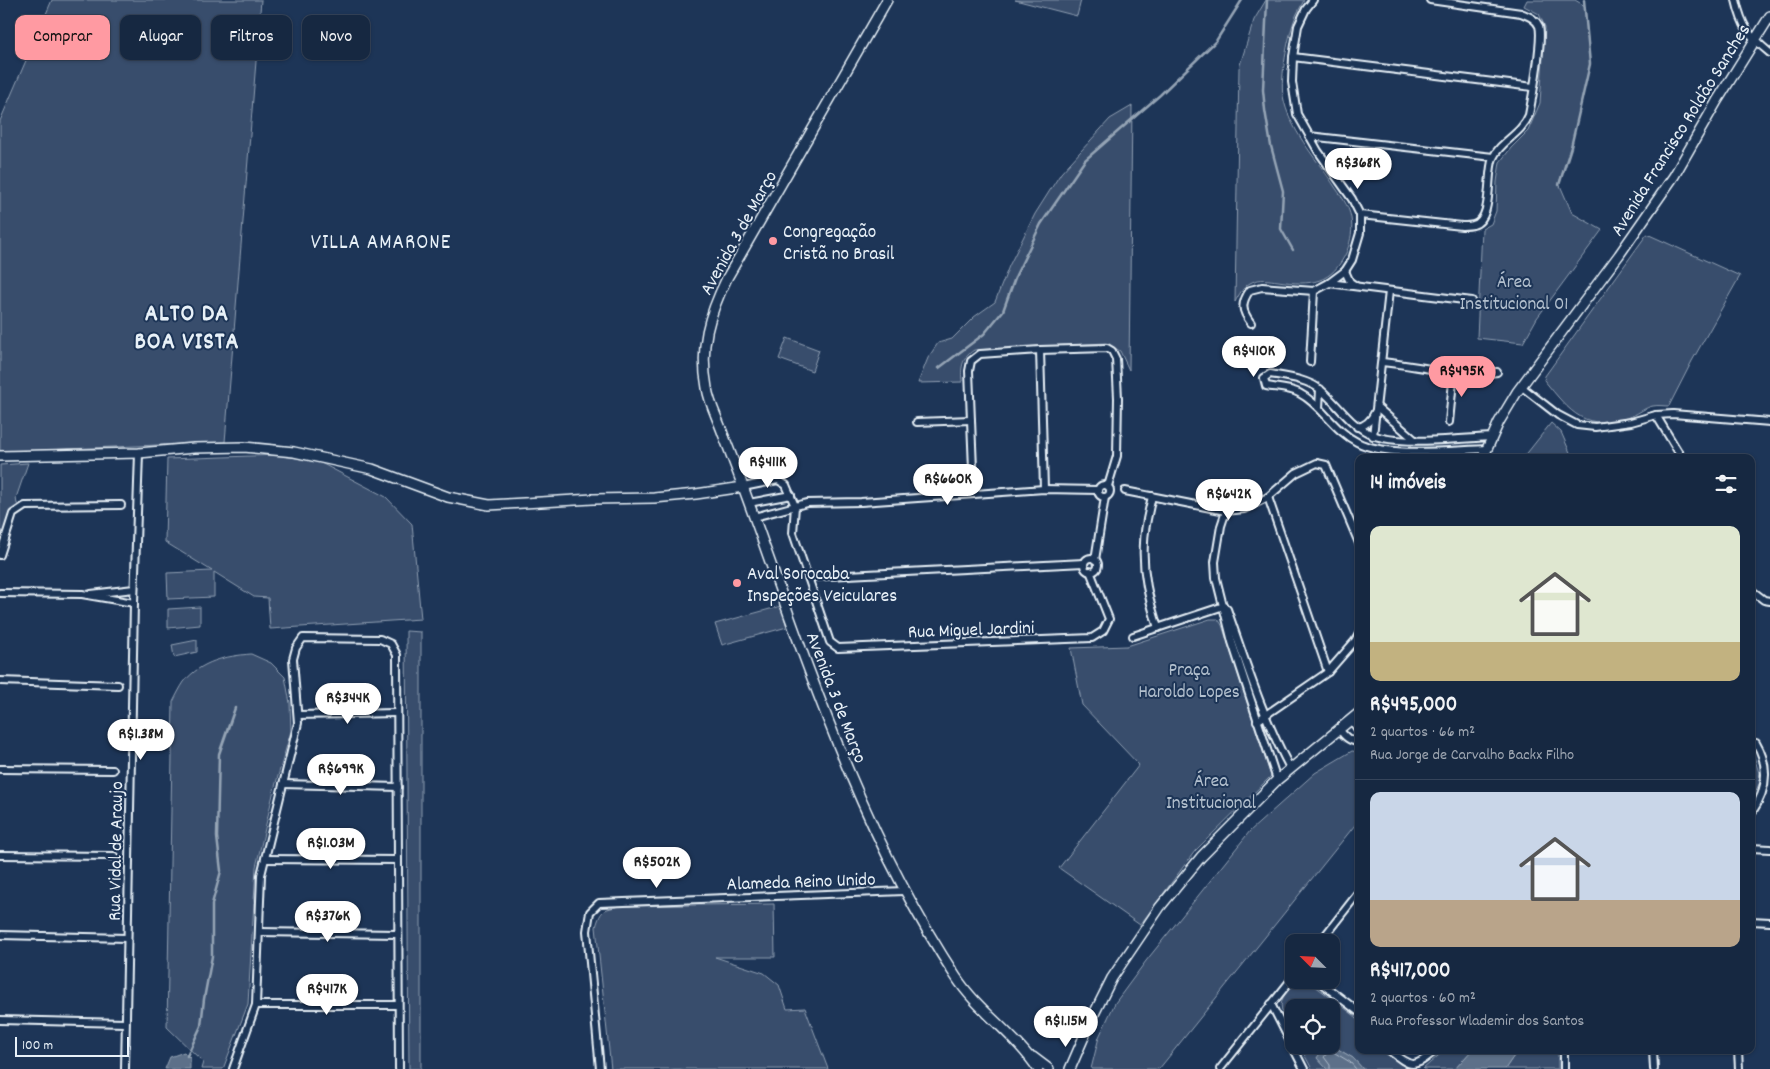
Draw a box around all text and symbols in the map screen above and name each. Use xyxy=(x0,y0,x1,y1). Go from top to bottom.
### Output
chip: Comprar xyxy=(15,15,110,60)
chip: Alugar xyxy=(120,15,201,60)
chip: Filtros xyxy=(211,15,292,60)
chip: Novo xyxy=(302,15,370,60)
street label: Avenida Francisco Roldão Sanches xyxy=(1605,19,1759,242)
pin: R$368K xyxy=(1317,148,1399,190)
text: R$368K xyxy=(1336,152,1380,175)
street label: Avenida 3 de Março xyxy=(695,167,785,301)
place label: Congregação Cristã no Brasil xyxy=(783,220,895,269)
district label: VILLA AMARONE xyxy=(311,229,451,259)
marker: Congregação Cristã no Brasil xyxy=(767,235,779,247)
park label: Área Institucional 01 xyxy=(1459,270,1569,319)
district label: ALTO DA BOA VISTA xyxy=(134,298,240,360)
pin: R$410K xyxy=(1213,336,1295,378)
text: R$410K xyxy=(1233,340,1275,363)
pin: R$495K xyxy=(1421,356,1503,398)
text: R$495K xyxy=(1440,360,1484,383)
pin: R$411K xyxy=(727,446,809,489)
text: R$411K xyxy=(750,451,786,474)
pin: R$660K xyxy=(907,464,989,506)
text: R$660K xyxy=(924,468,972,491)
text: 14 imóveis xyxy=(1370,469,1446,499)
icon: filters xyxy=(1712,470,1740,498)
pin: R$642K xyxy=(1188,478,1270,521)
text: R$642K xyxy=(1207,483,1251,506)
icon: home xyxy=(1510,559,1600,649)
place label: Aval Sorocaba Inspeções Veiculares xyxy=(747,562,897,611)
marker: Aval Sorocaba Inspeções Veiculares xyxy=(731,577,743,589)
street label: Rua Miguel Jardini xyxy=(907,616,1035,647)
street label: Avenida 3 de Março xyxy=(797,629,872,768)
park label: Praça Haroldo Lopes xyxy=(1138,658,1240,707)
pin: R$344K xyxy=(307,682,389,725)
text: R$344K xyxy=(326,687,370,710)
text: R$495,000 xyxy=(1370,691,1457,721)
pin: R$1.38M xyxy=(95,718,187,761)
text: 2 quartos · 66 m² xyxy=(1370,721,1475,744)
text: R$1.38M xyxy=(119,723,163,746)
text: Rua Jorge de Carvalho Backx Filho xyxy=(1370,744,1574,767)
pin: R$699K xyxy=(300,754,382,796)
text: R$699K xyxy=(318,758,364,781)
park label: Área Institucional xyxy=(1166,769,1257,818)
street label: Rua Vidal de Araujo xyxy=(103,781,132,921)
icon: home xyxy=(1510,824,1600,914)
pin: R$1.03M xyxy=(285,828,377,870)
text: R$1.03M xyxy=(307,832,355,855)
pin: R$502K xyxy=(616,846,698,889)
text: R$502K xyxy=(634,851,680,874)
street label: Alameda Reino Unido xyxy=(726,867,876,900)
pin: R$376K xyxy=(287,900,369,943)
text: R$376K xyxy=(306,905,350,928)
north arrow xyxy=(1285,934,1340,989)
map controls xyxy=(1285,934,1340,1054)
text: R$417,000 xyxy=(1370,957,1451,987)
pin: R$417K xyxy=(286,974,368,1016)
text: R$417K xyxy=(307,978,347,1001)
text: 2 quartos · 60 m² xyxy=(1370,987,1476,1010)
button: locate xyxy=(1285,999,1340,1054)
pin: R$1.15M xyxy=(1020,1006,1112,1048)
text: R$1.15M xyxy=(1045,1010,1087,1033)
text: Rua Professor Wlademir dos Santos xyxy=(1370,1010,1584,1033)
scale bar xyxy=(15,1034,129,1057)
text: 100 m xyxy=(22,1036,53,1056)

